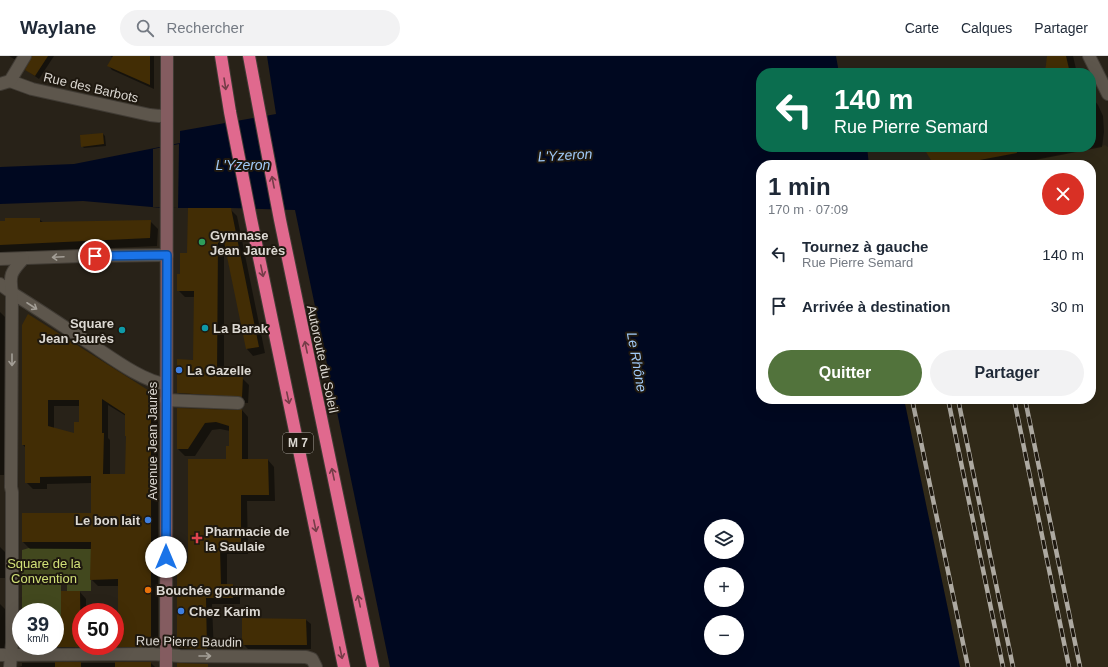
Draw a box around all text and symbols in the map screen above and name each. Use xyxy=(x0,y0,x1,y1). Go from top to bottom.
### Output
search box xyxy=(120,10,400,46)
text: Waylane xyxy=(20,17,96,38)
icon: search xyxy=(134,17,156,39)
text: Rechercher xyxy=(166,19,244,36)
text: Carte xyxy=(905,20,939,36)
text: Calques xyxy=(961,20,1012,36)
text: Partager xyxy=(1034,20,1088,36)
street label: Rue des Barbots xyxy=(42,69,140,106)
one-way arrow xyxy=(222,77,230,90)
icon: left xyxy=(768,84,820,136)
text: 140 m xyxy=(834,84,913,115)
text: Rue Pierre Semard xyxy=(834,117,988,137)
water label: L'Yzeron xyxy=(537,146,593,164)
water label: L'Yzeron xyxy=(216,157,271,173)
text: 1 min xyxy=(768,173,831,200)
button: close xyxy=(1042,173,1084,215)
one-way arrow xyxy=(268,176,276,189)
text: 170 m · 07:09 xyxy=(768,202,848,217)
place label: Gymnase Jean Jaurès xyxy=(210,228,285,258)
marker: Gymnase Jean Jaurès xyxy=(197,237,207,247)
text: Tournez à gauche xyxy=(802,238,928,255)
pin xyxy=(78,239,112,273)
icon: left xyxy=(768,243,790,265)
icon: arrive xyxy=(84,245,106,267)
text: 140 m xyxy=(1042,246,1084,263)
one-way arrow xyxy=(52,253,65,261)
text: Rue Pierre Semard xyxy=(802,255,913,270)
one-way arrow xyxy=(258,264,266,277)
icon: arrive xyxy=(768,295,790,317)
text: Arrivée à destination xyxy=(802,298,950,315)
text: 30 m xyxy=(1051,298,1084,315)
one-way arrow xyxy=(26,302,37,310)
street label: Autoroute du Soleil xyxy=(304,304,341,414)
place label: Square Jean Jaurès xyxy=(39,316,114,346)
place label: La Barak xyxy=(213,321,269,336)
marker: La Barak xyxy=(200,323,210,333)
marker: Square Jean Jaurès xyxy=(117,325,127,335)
water label: Le Rhône xyxy=(624,331,650,393)
one-way arrow xyxy=(302,341,310,354)
button: Quitter xyxy=(768,350,922,396)
button: Partager xyxy=(930,350,1084,396)
one-way arrow xyxy=(8,353,16,366)
place label: La Gazelle xyxy=(187,363,251,378)
marker: La Gazelle xyxy=(174,365,184,375)
street label: Avenue Jean Jaurès xyxy=(145,381,160,500)
one-way arrow xyxy=(285,391,293,404)
road number: M 7 xyxy=(283,433,313,453)
one-way arrow xyxy=(328,468,336,481)
place label: Le bon lait xyxy=(75,513,141,528)
marker: Le bon lait xyxy=(143,515,153,525)
one-way arrow xyxy=(311,519,319,532)
map controls xyxy=(704,519,744,655)
button: layers xyxy=(704,519,744,559)
place label: Pharmacie de la Saulaie xyxy=(205,524,290,554)
marker: Pharmacie de la Saulaie xyxy=(192,533,202,543)
position arrow xyxy=(145,536,187,578)
park label: Square de la Convention xyxy=(7,556,82,586)
button: + xyxy=(704,567,744,607)
place label: Bouchée gourmande xyxy=(156,583,285,598)
marker: Bouchée gourmande xyxy=(143,585,153,595)
one-way arrow xyxy=(355,595,363,608)
speed limit sign: 50 xyxy=(72,603,124,655)
place label: Chez Karim xyxy=(189,604,261,619)
marker: Chez Karim xyxy=(176,606,186,616)
text: 39 xyxy=(27,613,49,635)
button: − xyxy=(704,615,744,655)
text: km/h xyxy=(27,633,49,644)
street label: Rue Pierre Baudin xyxy=(136,633,242,650)
one-way arrow xyxy=(337,646,345,659)
one-way arrow xyxy=(198,652,211,660)

